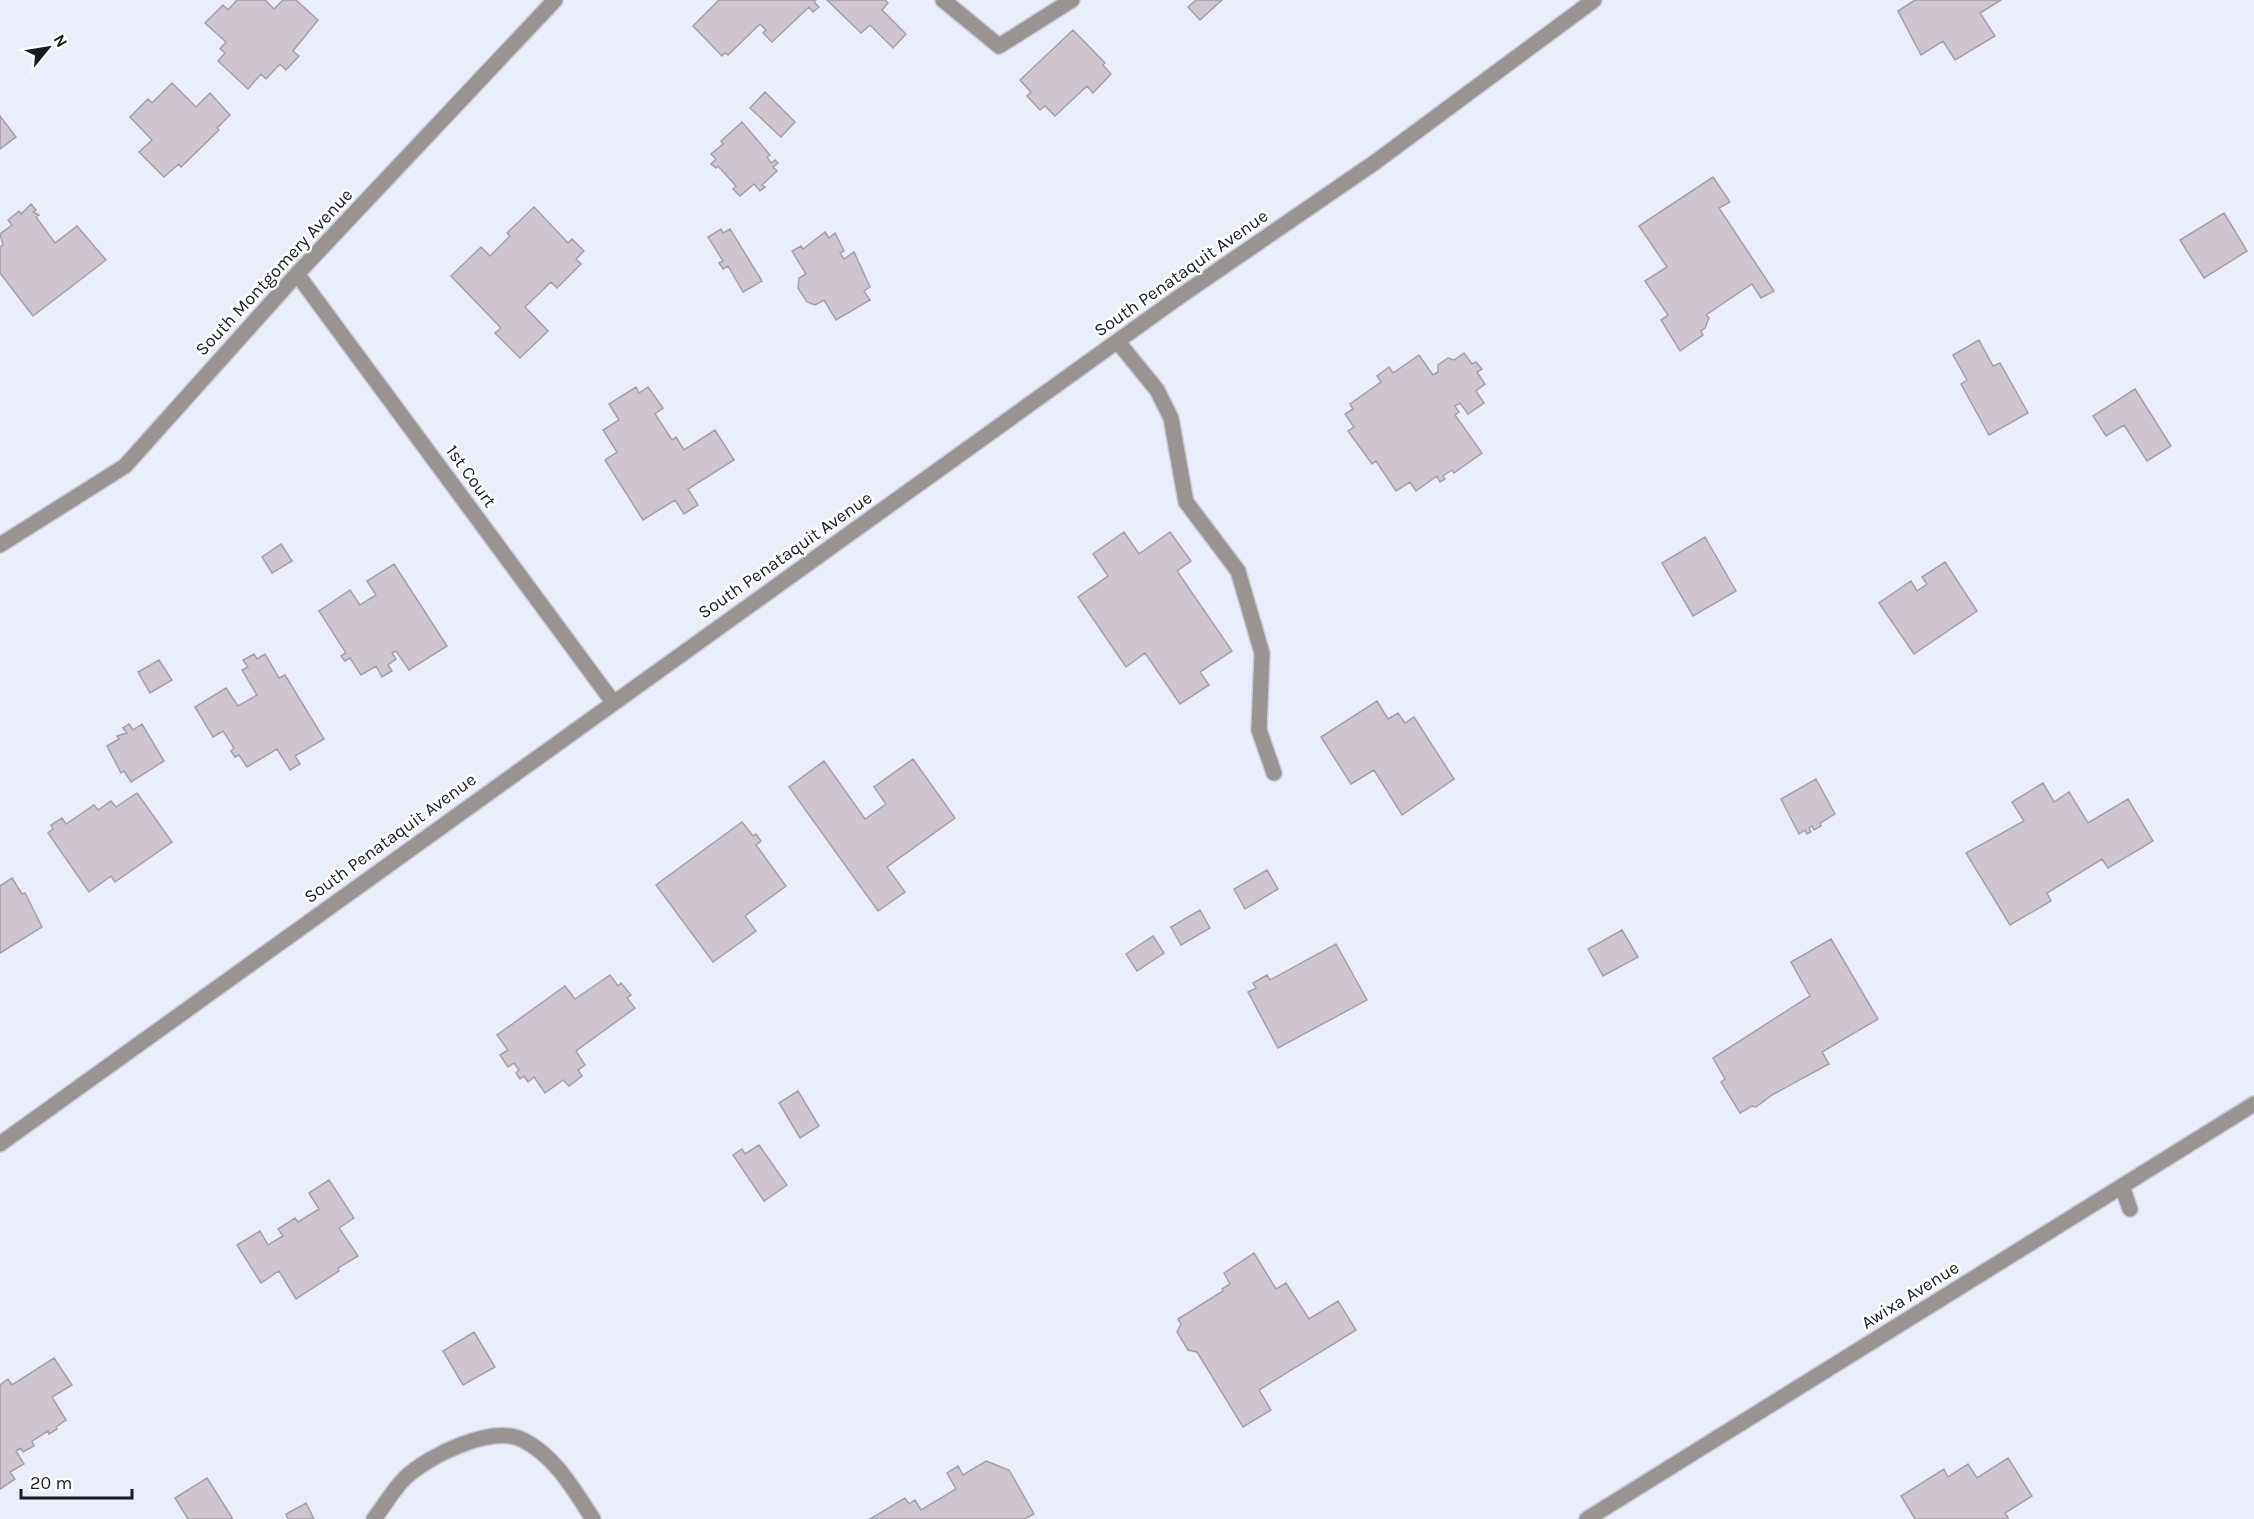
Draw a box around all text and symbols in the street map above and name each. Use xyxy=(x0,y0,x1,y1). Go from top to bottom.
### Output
north arrow xyxy=(18,18,78,78)
text: N xyxy=(49,31,72,50)
street label: South Montgomery Avenue xyxy=(191,184,357,360)
street label: South Penataquit Avenue xyxy=(1090,205,1272,341)
street label: 1st Court xyxy=(441,441,501,512)
street label: South Penataquit Avenue xyxy=(694,487,876,623)
street label: South Penataquit Avenue xyxy=(300,768,480,908)
street label: Awixa Avenue xyxy=(1857,1256,1963,1334)
scale bar xyxy=(21,1462,132,1500)
text: 20 m xyxy=(30,1472,72,1494)

